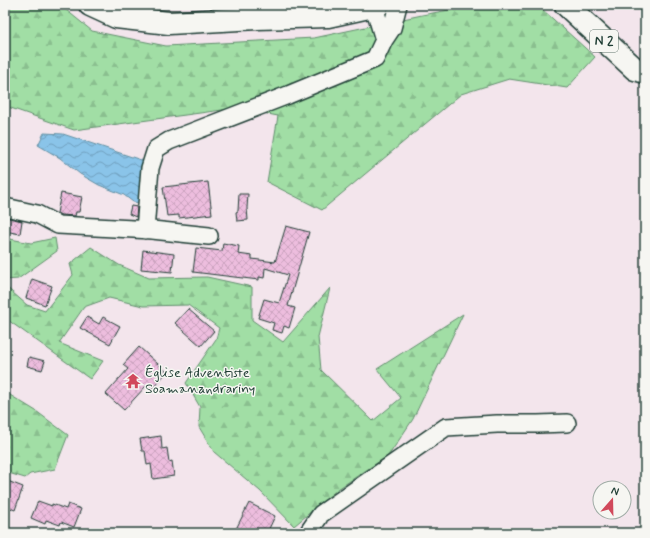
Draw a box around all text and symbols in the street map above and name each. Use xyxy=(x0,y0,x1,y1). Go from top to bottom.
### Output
road number: N 2 xyxy=(590,30,618,52)
place label: Église Adventiste Soamanandrariny xyxy=(145,364,255,398)
temple icon: Église Adventiste Soamanandrariny xyxy=(124,372,142,390)
north arrow xyxy=(592,480,632,520)
text: N xyxy=(609,484,621,499)

